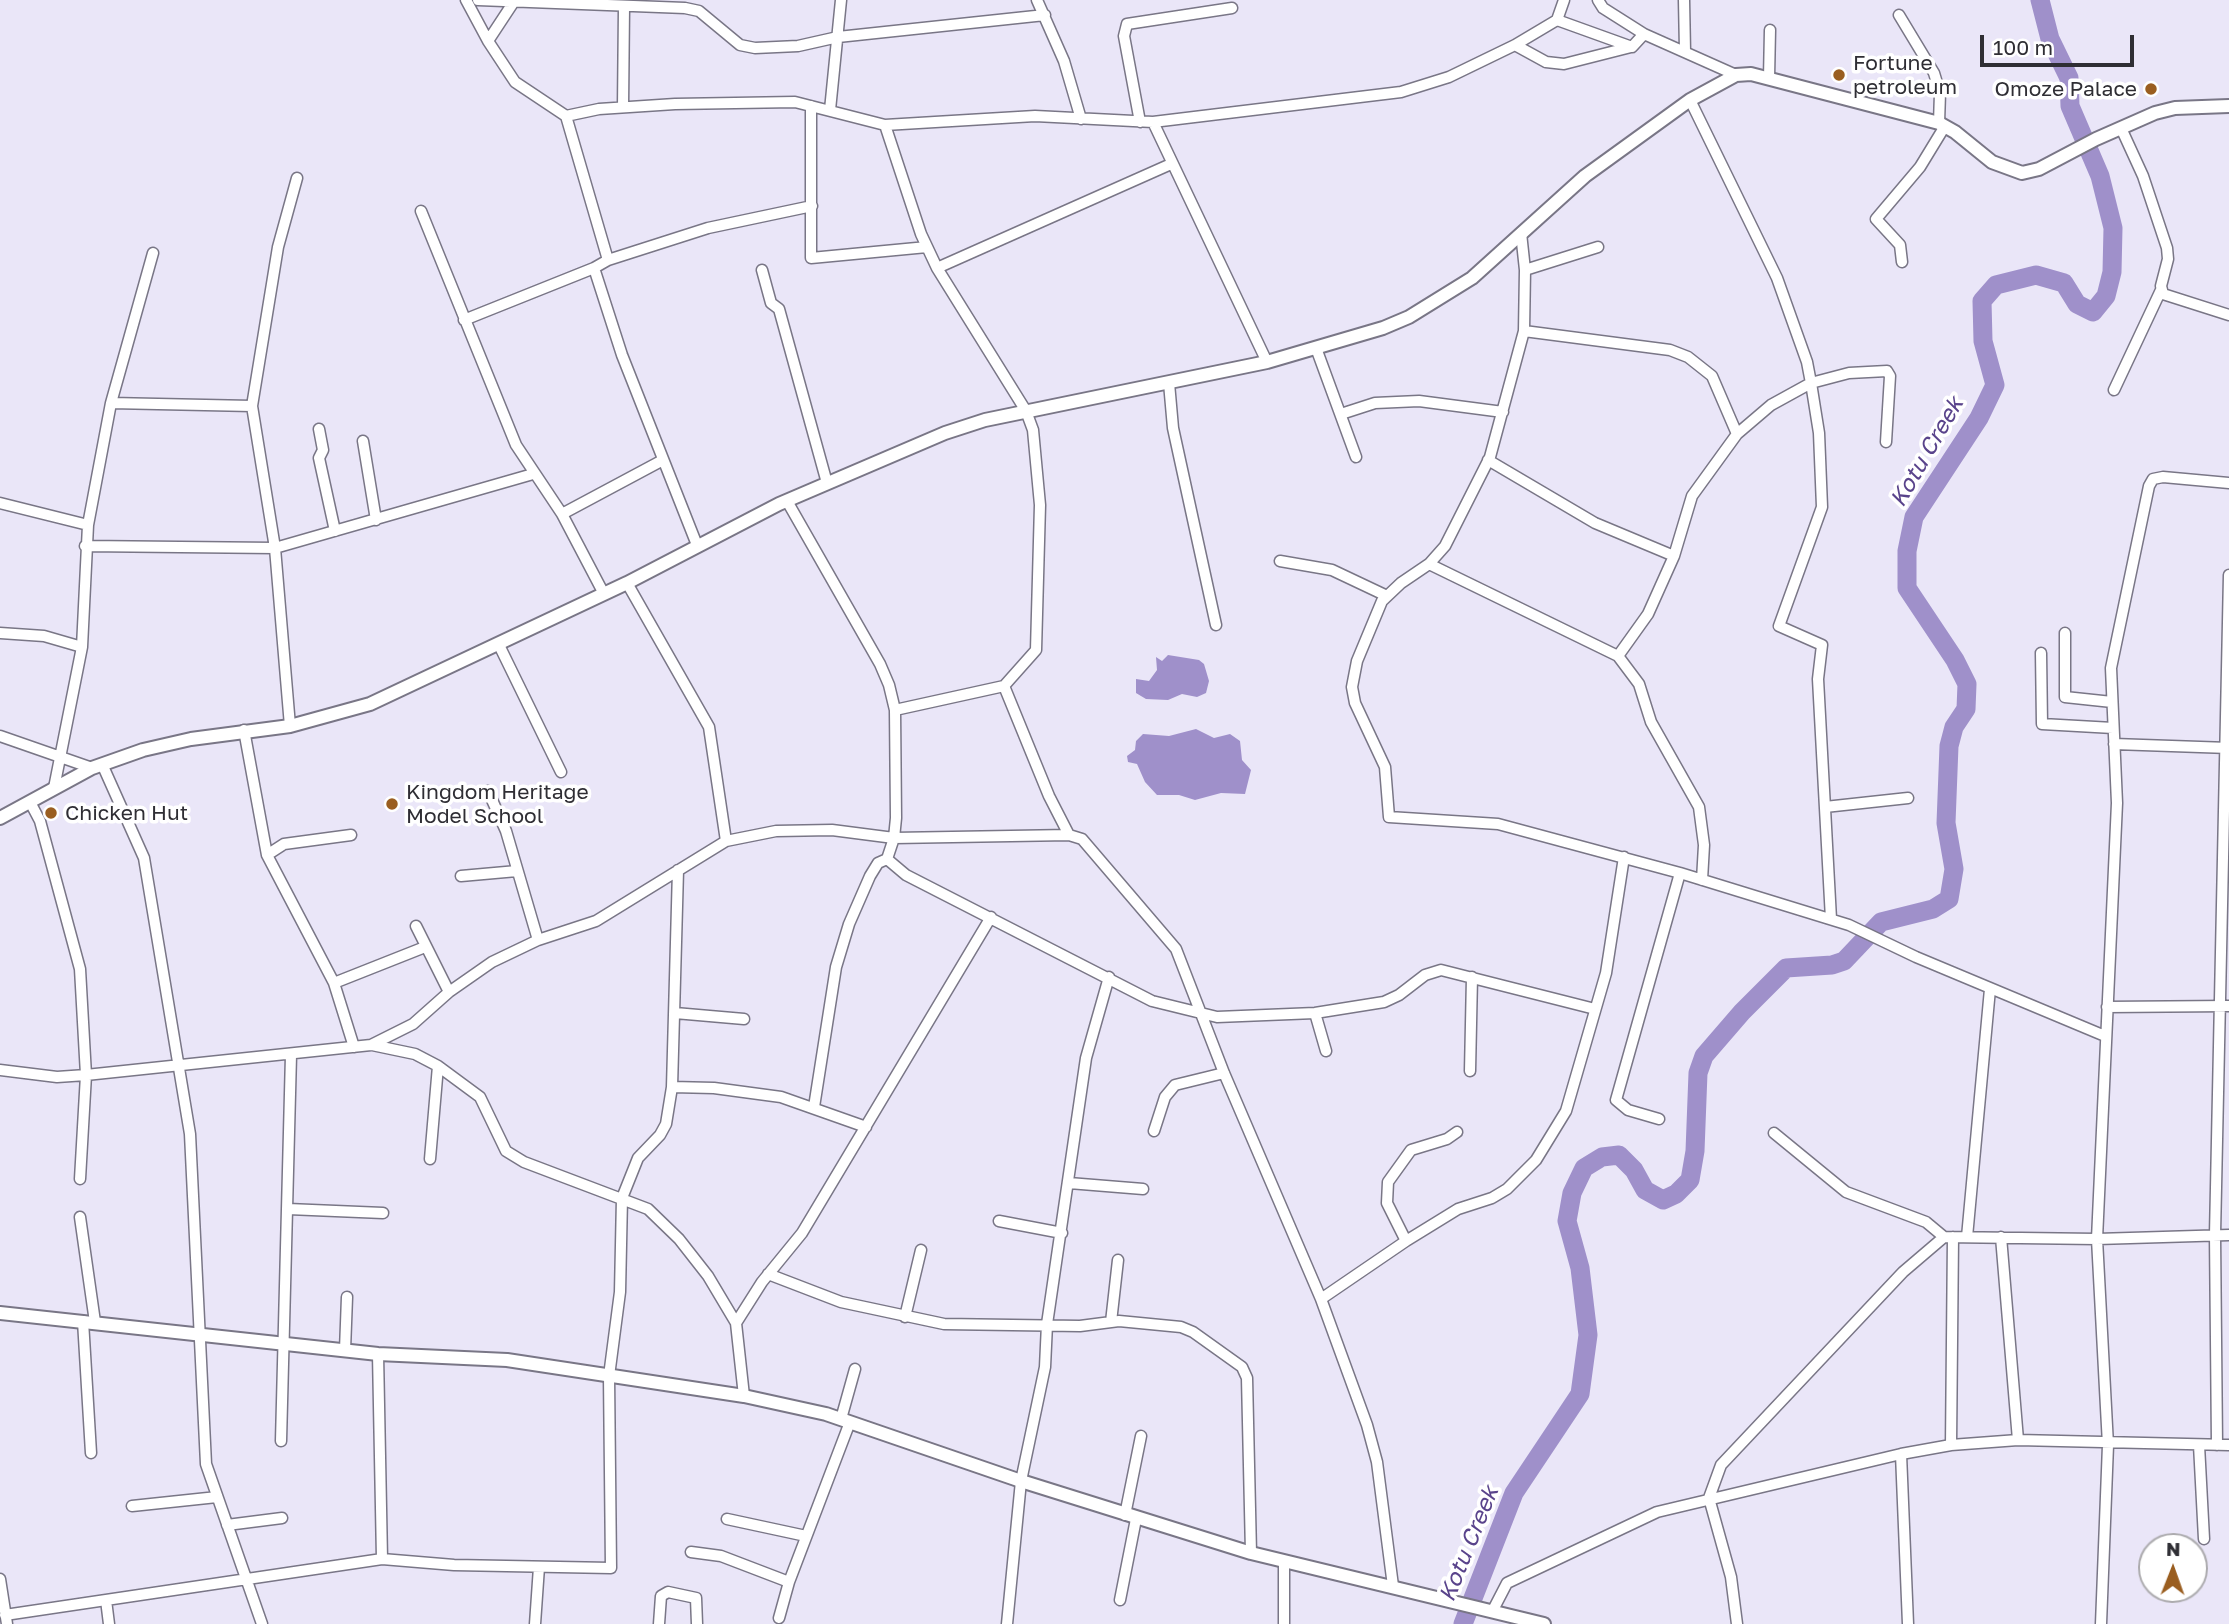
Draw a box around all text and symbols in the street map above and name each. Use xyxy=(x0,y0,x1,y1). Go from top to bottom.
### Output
scale bar xyxy=(1984,21,2138,65)
text: 100 m xyxy=(1993,34,2053,60)
place label: Fortune petroleum xyxy=(1853,50,1957,100)
marker: Fortune petroleum xyxy=(1831,67,1847,83)
place label: Omoze Palace xyxy=(1995,76,2137,102)
marker: Omoze Palace xyxy=(2143,81,2159,97)
water label: Kotu Creek xyxy=(1885,392,1969,512)
place label: Kingdom Heritage Model School xyxy=(406,779,589,829)
marker: Kingdom Heritage Model School xyxy=(384,796,400,812)
place label: Chicken Hut xyxy=(65,800,188,826)
marker: Chicken Hut xyxy=(43,805,59,821)
water label: Kotu Creek xyxy=(1433,1482,1505,1606)
north arrow xyxy=(2138,1533,2208,1603)
text: N xyxy=(2166,1537,2181,1560)

